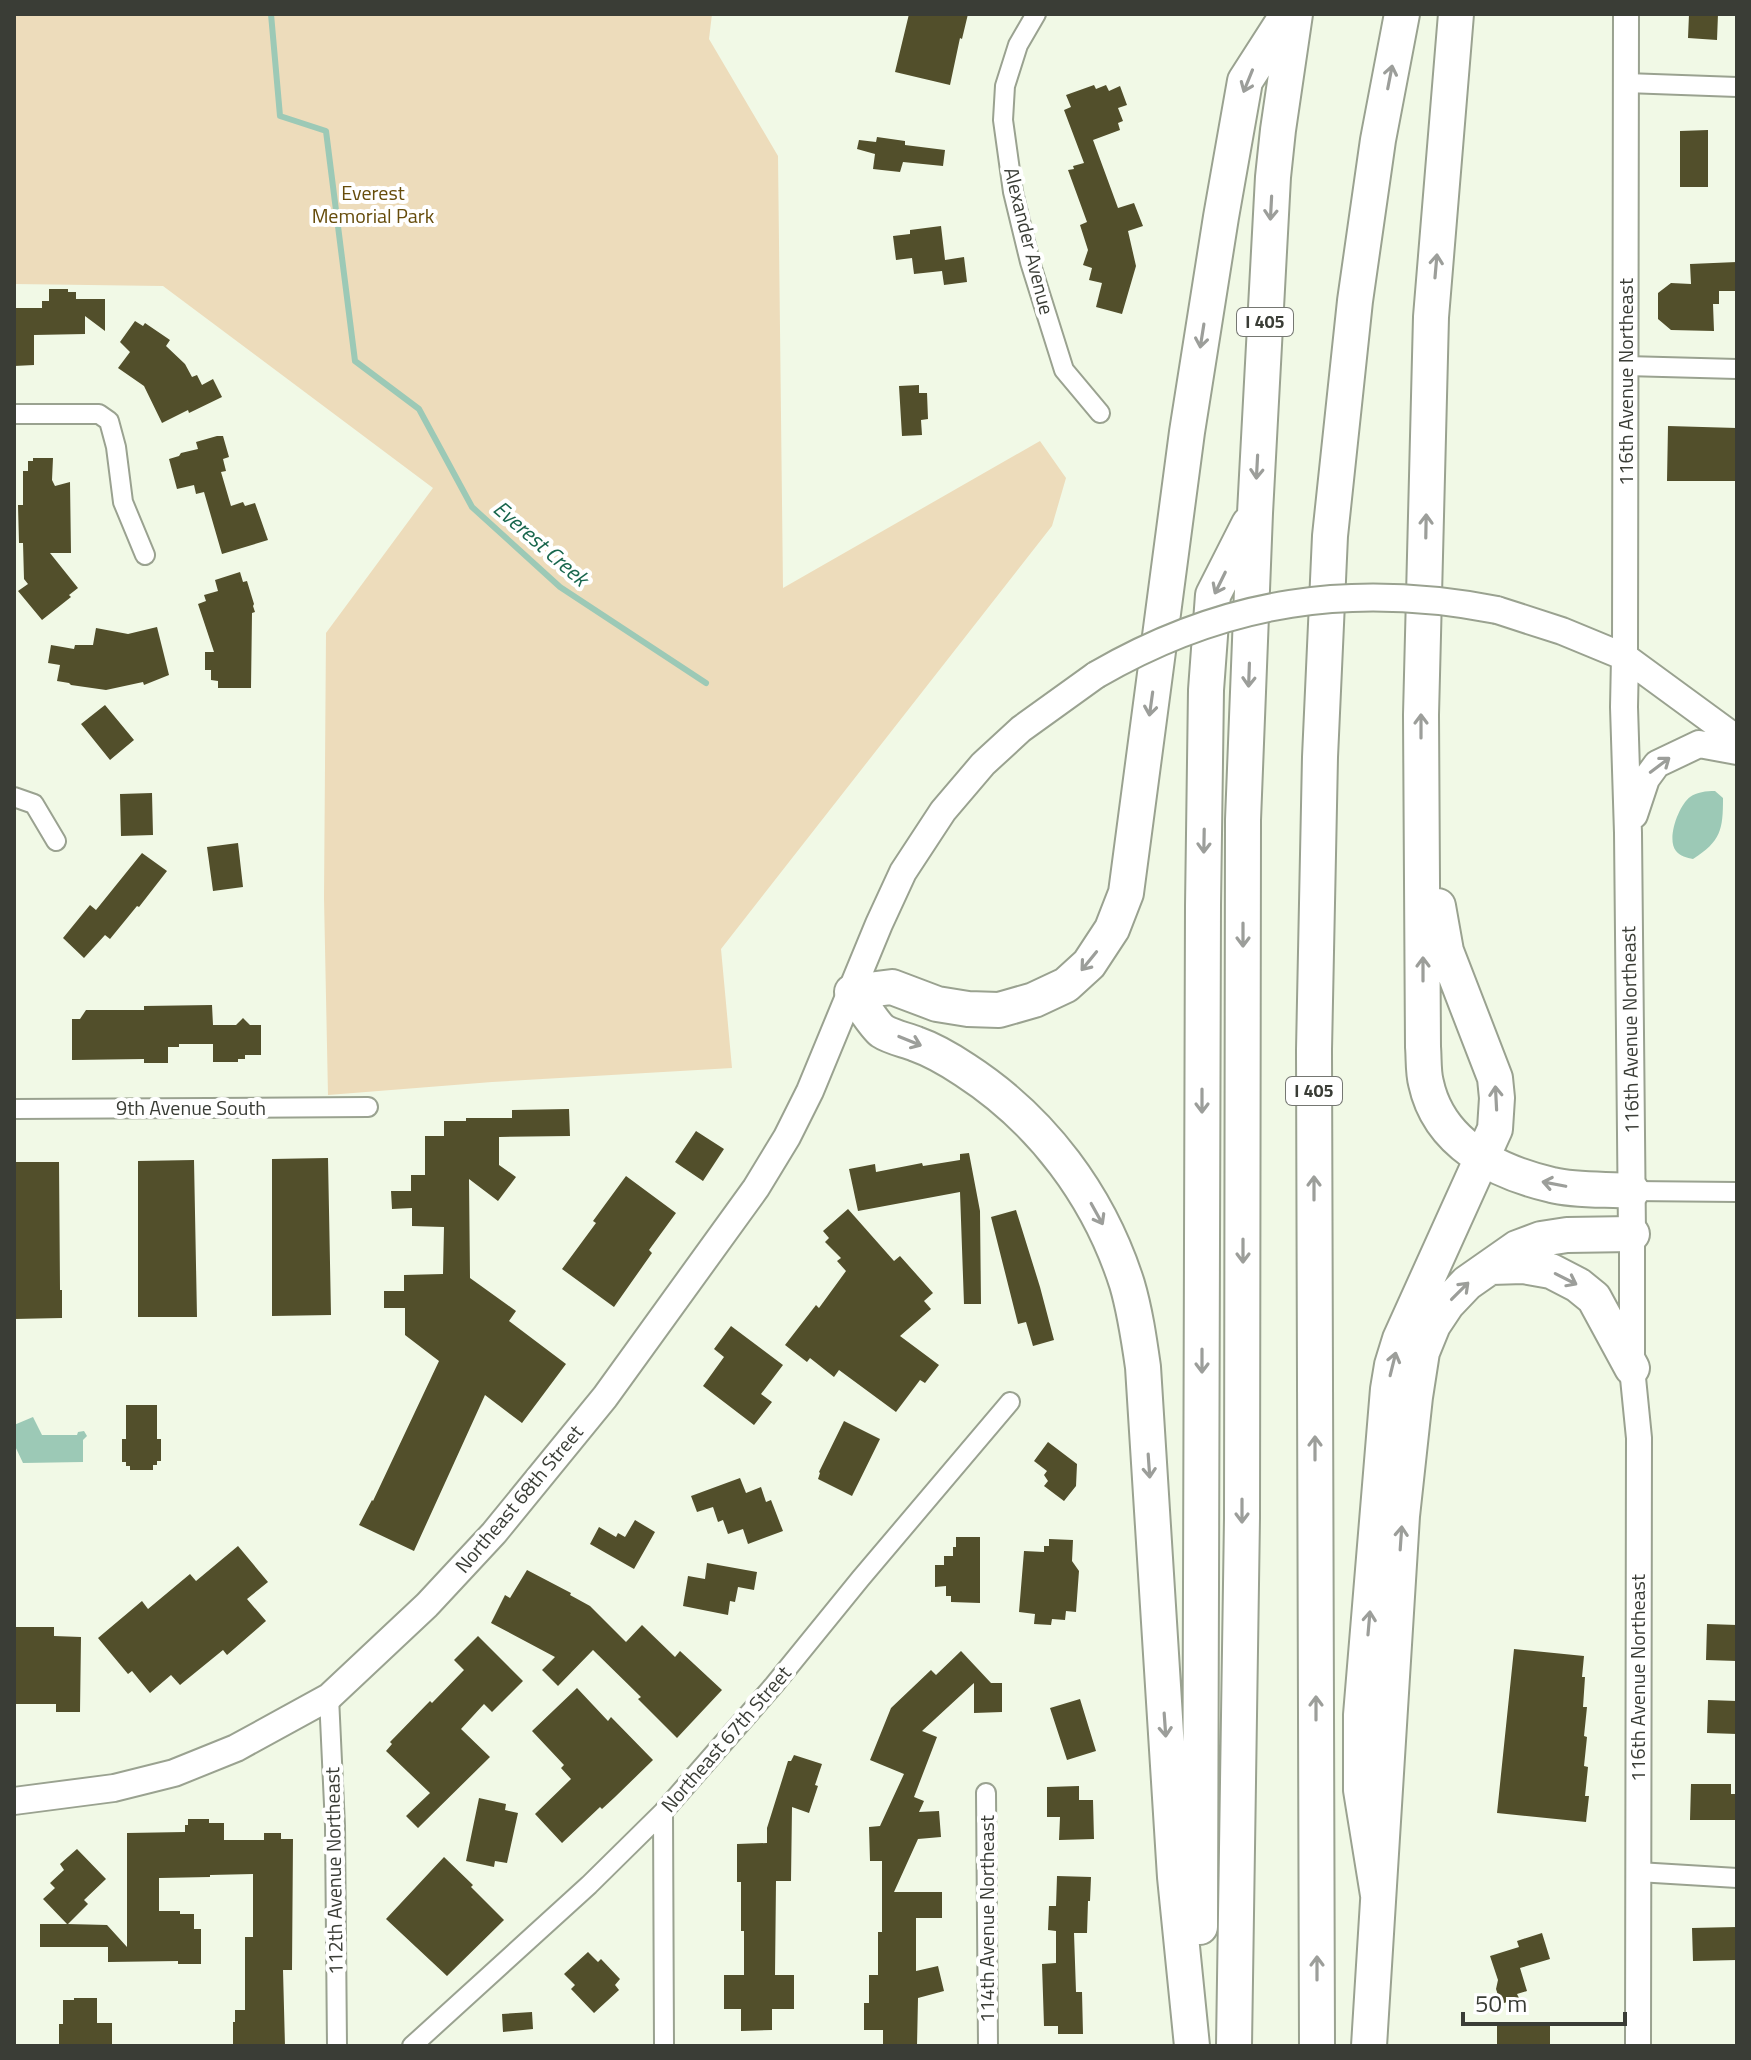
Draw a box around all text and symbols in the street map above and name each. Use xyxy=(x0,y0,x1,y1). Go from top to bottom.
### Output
one-way arrow xyxy=(1384,65,1399,90)
one-way arrow xyxy=(1240,68,1255,92)
street label: Alexander Avenue xyxy=(996,164,1063,318)
park label: Everest Memorial Park xyxy=(312,177,435,231)
one-way arrow xyxy=(1263,194,1278,221)
one-way arrow xyxy=(1428,253,1443,280)
street label: 116th Avenue Northeast xyxy=(1610,278,1641,486)
road number: I 405 xyxy=(1237,308,1293,336)
one-way arrow xyxy=(1194,323,1209,348)
one-way arrow xyxy=(1249,453,1264,480)
water label: Everest Creek xyxy=(486,492,598,596)
one-way arrow xyxy=(1419,513,1434,540)
one-way arrow xyxy=(1211,571,1226,594)
one-way arrow xyxy=(1241,661,1256,688)
one-way arrow xyxy=(1143,691,1158,716)
one-way arrow xyxy=(1413,713,1429,740)
one-way arrow xyxy=(1650,757,1671,775)
one-way arrow xyxy=(1196,827,1212,854)
one-way arrow xyxy=(1235,921,1251,948)
street label: 116th Avenue Northeast xyxy=(1612,926,1647,1134)
one-way arrow xyxy=(1081,951,1099,972)
one-way arrow xyxy=(1415,956,1431,983)
one-way arrow xyxy=(897,1035,922,1049)
road number: I 405 xyxy=(1286,1077,1342,1105)
one-way arrow xyxy=(1488,1085,1503,1112)
one-way arrow xyxy=(1194,1087,1210,1114)
street label: 9th Avenue South xyxy=(116,1092,266,1123)
one-way arrow xyxy=(1306,1175,1322,1202)
one-way arrow xyxy=(1542,1176,1568,1191)
one-way arrow xyxy=(1090,1201,1105,1225)
one-way arrow xyxy=(1235,1237,1251,1264)
one-way arrow xyxy=(1554,1272,1578,1287)
one-way arrow xyxy=(1450,1282,1469,1301)
one-way arrow xyxy=(1194,1347,1210,1374)
one-way arrow xyxy=(1386,1352,1401,1378)
street label: Northeast 68th Street xyxy=(447,1418,590,1580)
one-way arrow xyxy=(1307,1435,1323,1462)
one-way arrow xyxy=(1142,1452,1157,1479)
one-way arrow xyxy=(1235,1497,1250,1524)
one-way arrow xyxy=(1393,1525,1408,1552)
street label: 116th Avenue Northeast xyxy=(1622,1574,1653,1782)
one-way arrow xyxy=(1361,1610,1376,1637)
street label: Northeast 67th Street xyxy=(653,1658,798,1819)
one-way arrow xyxy=(1308,1695,1324,1722)
one-way arrow xyxy=(1158,1711,1173,1738)
street label: 112th Avenue Northeast xyxy=(316,1767,351,1975)
street label: 114th Avenue Northeast xyxy=(971,1815,1002,2023)
one-way arrow xyxy=(1309,1955,1325,1982)
scale bar xyxy=(1463,1976,1625,2026)
text: 50 m xyxy=(1475,1985,1527,2021)

